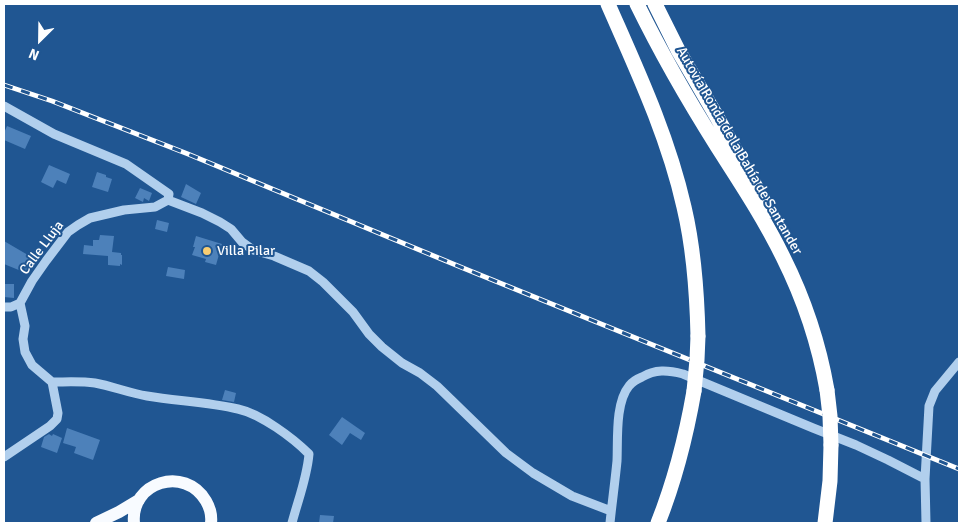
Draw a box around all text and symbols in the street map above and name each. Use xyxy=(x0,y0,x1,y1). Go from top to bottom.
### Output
north arrow xyxy=(15,15,65,65)
street label: Autovía Ronda de la Bahía de Santander xyxy=(672,44,806,258)
text: N xyxy=(26,45,42,64)
street label: Calle Lluja xyxy=(16,218,68,278)
place label: Villa Pilar xyxy=(217,243,275,259)
marker: Villa Pilar xyxy=(201,245,213,257)

